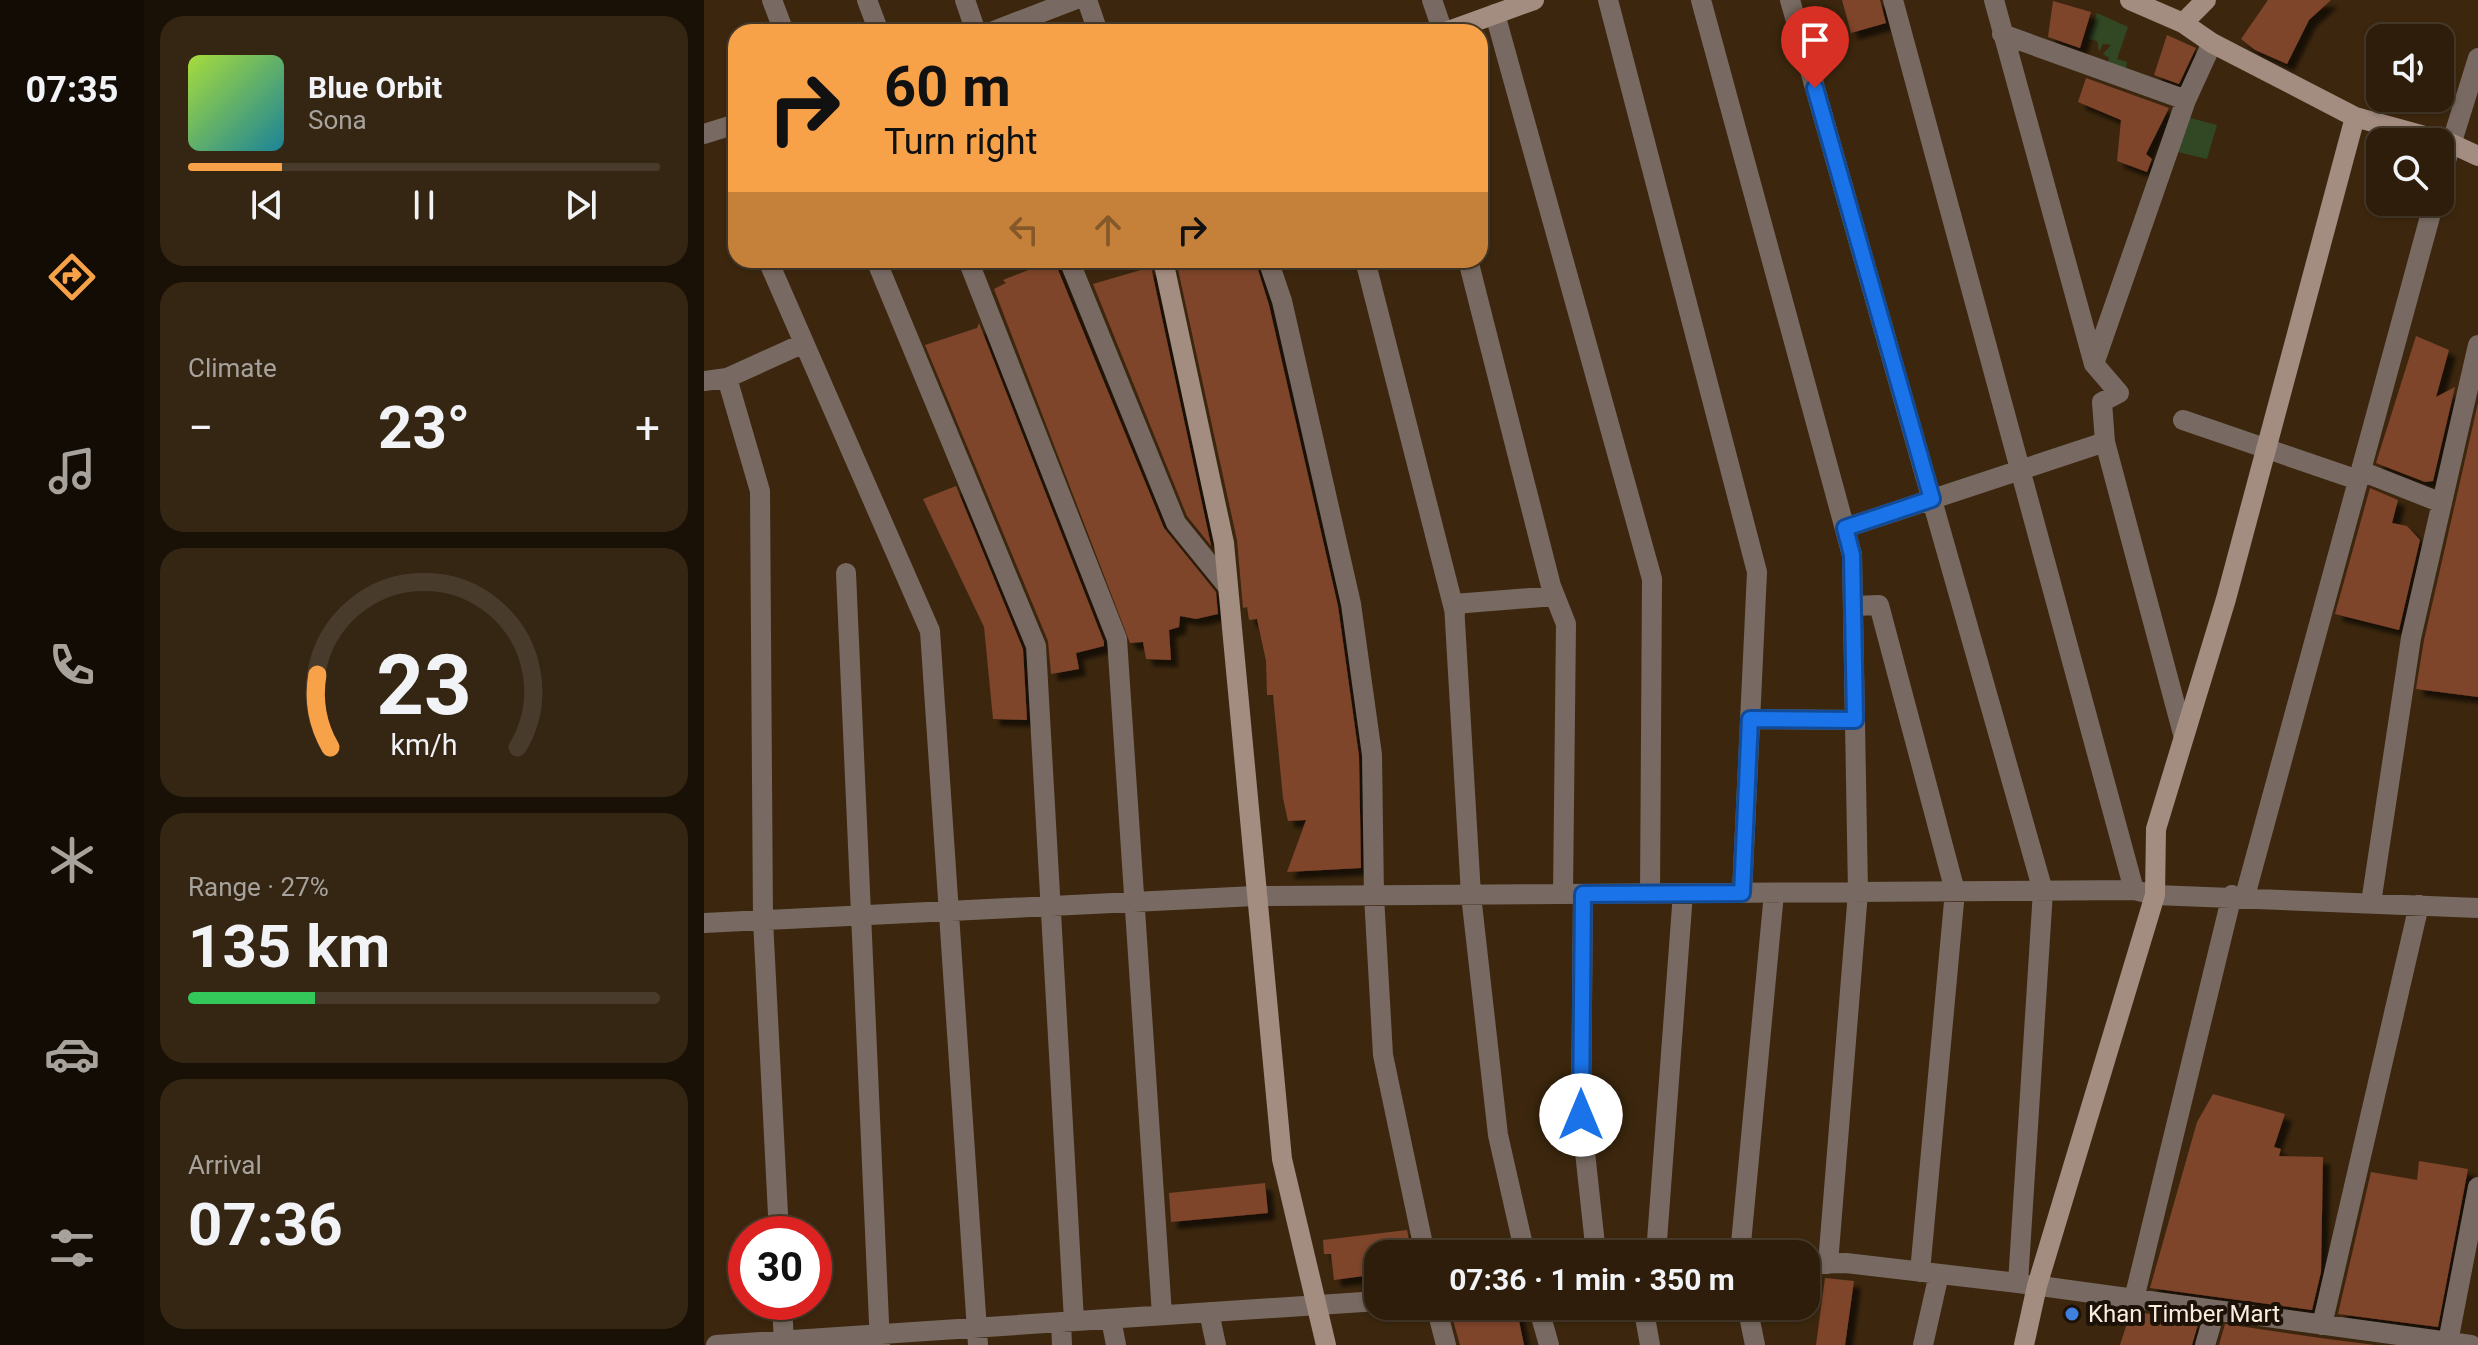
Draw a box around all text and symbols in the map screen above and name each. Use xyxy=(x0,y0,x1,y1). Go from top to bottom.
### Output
pin xyxy=(1781,6,1849,88)
icon: arrive xyxy=(1793,18,1837,62)
map controls xyxy=(2366,24,2454,216)
button: sound xyxy=(2366,24,2454,112)
text: 60 m xyxy=(884,54,1011,120)
icon: right xyxy=(752,56,856,160)
text: 07:35 xyxy=(26,69,118,111)
text: Blue Orbit xyxy=(308,70,442,105)
text: Sona xyxy=(308,105,367,135)
text: Turn right xyxy=(884,121,1037,163)
button: search xyxy=(2366,128,2454,216)
icon: previous xyxy=(245,183,289,227)
icon: pause xyxy=(402,183,446,227)
icon: next xyxy=(559,183,603,227)
icon: left xyxy=(1002,208,1046,252)
icon: ahead xyxy=(1086,208,1130,252)
icon: right xyxy=(1170,208,1214,252)
icon: directions xyxy=(44,249,100,305)
text: Climate xyxy=(188,353,277,383)
text: 23° xyxy=(378,392,470,463)
text: − xyxy=(188,402,213,454)
text: + xyxy=(635,402,660,454)
icon: music xyxy=(44,443,100,499)
icon: phone xyxy=(44,637,100,693)
text: 23 xyxy=(376,637,472,734)
text: km/h xyxy=(390,729,458,763)
icon: climate xyxy=(44,832,100,888)
text: Range · 27% xyxy=(188,872,329,902)
text: 135 km xyxy=(188,911,390,982)
icon: car xyxy=(44,1026,100,1082)
position arrow xyxy=(1539,1073,1623,1157)
text: Arrival xyxy=(188,1150,262,1180)
text: 07:36 xyxy=(188,1189,343,1260)
speed limit sign: 30 xyxy=(728,1216,832,1320)
icon: filters xyxy=(44,1220,100,1276)
text: 07:36 · 1 min · 350 m xyxy=(1449,1262,1735,1297)
place label: Khan Timber Mart xyxy=(2088,1300,2280,1328)
marker: Khan Timber Mart xyxy=(2063,1305,2081,1323)

